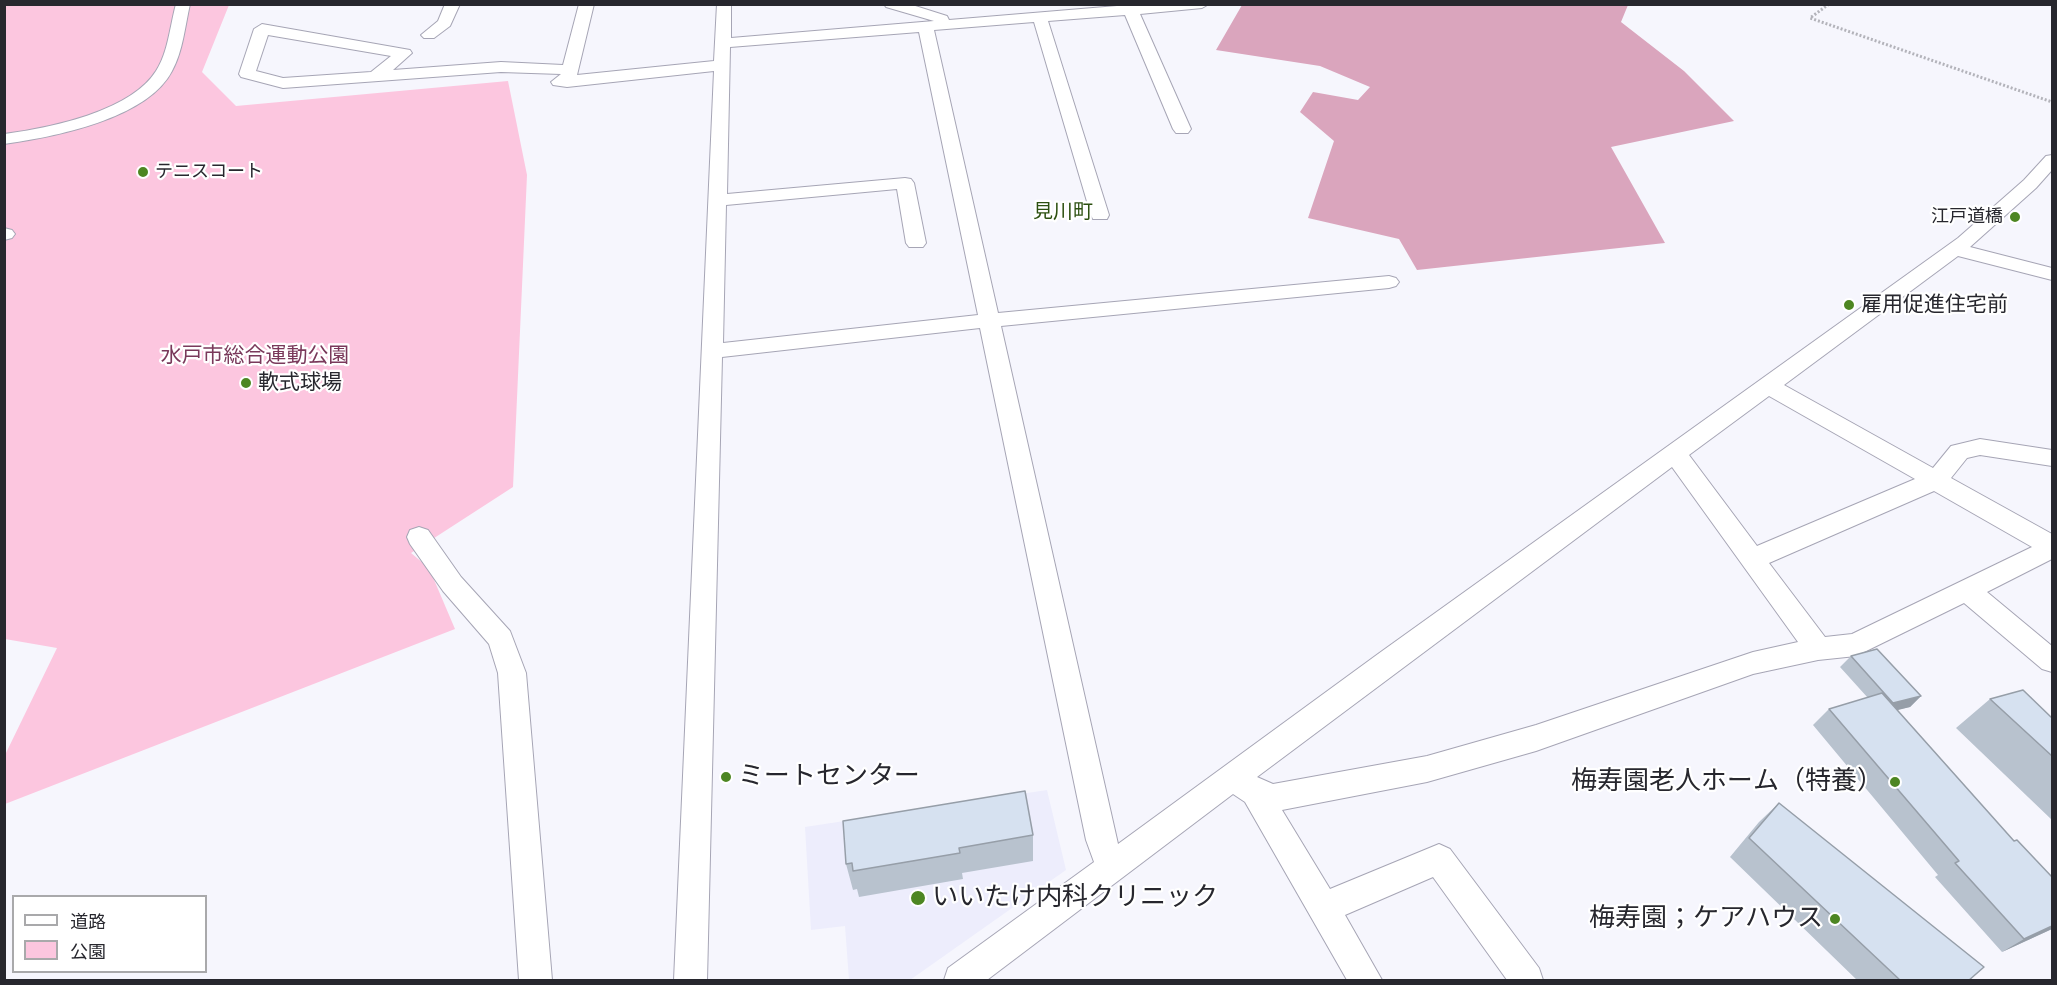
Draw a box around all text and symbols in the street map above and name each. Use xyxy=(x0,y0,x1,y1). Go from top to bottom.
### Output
place label: テニスコート xyxy=(155,161,263,183)
marker: テニスコート xyxy=(136,165,150,179)
district label: 見川町 xyxy=(1033,201,1093,225)
place label: 江戸道橋 xyxy=(1931,206,2003,228)
marker: 江戸道橋 xyxy=(2008,210,2022,224)
place label: 雇用促進住宅前 xyxy=(1861,292,2008,318)
marker: 雇用促進住宅前 xyxy=(1842,298,1856,312)
park label: 水戸市総合運動公園 xyxy=(161,343,349,369)
place label: 軟式球場 xyxy=(258,370,342,396)
marker: 軟式球場 xyxy=(239,376,253,390)
place label: ミートセンター xyxy=(738,761,920,793)
place label: 梅寿園老人ホーム（特養） xyxy=(1571,766,1883,798)
marker: ミートセンター xyxy=(719,770,733,784)
marker: 梅寿園老人ホーム（特養） xyxy=(1888,775,1902,789)
place label: いいたけ内科クリニック xyxy=(932,882,1218,914)
marker: いいたけ内科クリニック xyxy=(909,889,927,907)
legend xyxy=(12,895,207,973)
place label: 梅寿園；ケアハウス xyxy=(1589,903,1823,935)
text: 道路 xyxy=(70,910,106,934)
marker: 梅寿園；ケアハウス xyxy=(1828,912,1842,926)
text: 公園 xyxy=(70,940,106,964)

